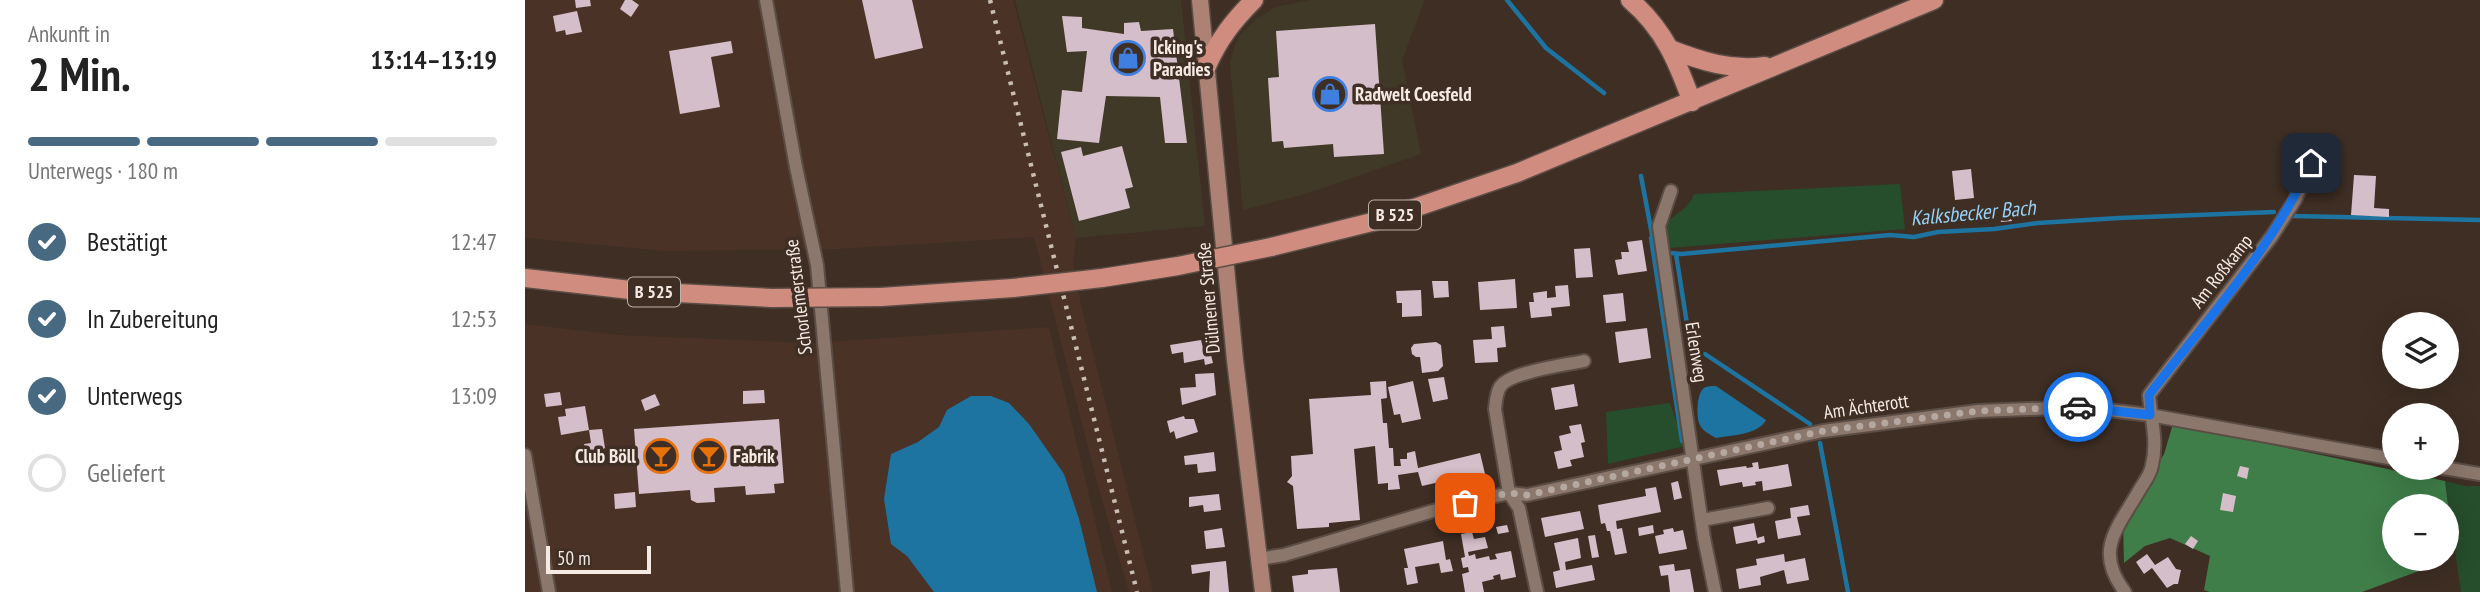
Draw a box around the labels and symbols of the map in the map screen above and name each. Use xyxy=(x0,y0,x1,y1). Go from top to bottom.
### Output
place label: Icking's Paradies xyxy=(1153,35,1211,81)
shop icon: Icking's Paradies xyxy=(1109,39,1147,77)
shop icon: Radwelt Coesfeld xyxy=(1311,75,1349,113)
place label: Radwelt Coesfeld xyxy=(1355,82,1472,106)
pin xyxy=(2281,133,2341,193)
water label: Kalksbecker Bach xyxy=(1909,193,2038,231)
road number: B 525 xyxy=(1369,200,1421,230)
street label: Am Roßkamp xyxy=(2185,229,2257,313)
street label: Schorlemerstraße xyxy=(779,238,817,356)
street label: Dülmener Straße xyxy=(1191,241,1225,355)
road number: B 525 xyxy=(628,278,680,306)
street label: Erlenweg xyxy=(1680,320,1714,384)
courier xyxy=(2043,372,2113,442)
street label: Am Ächterott xyxy=(1822,388,1911,424)
bar icon: Club Böll xyxy=(642,437,680,475)
bar icon: Fabrik xyxy=(690,437,728,475)
place label: Club Böll xyxy=(575,444,636,468)
place label: Fabrik xyxy=(733,444,775,468)
pin xyxy=(1435,473,1495,533)
scale bar xyxy=(546,543,651,575)

